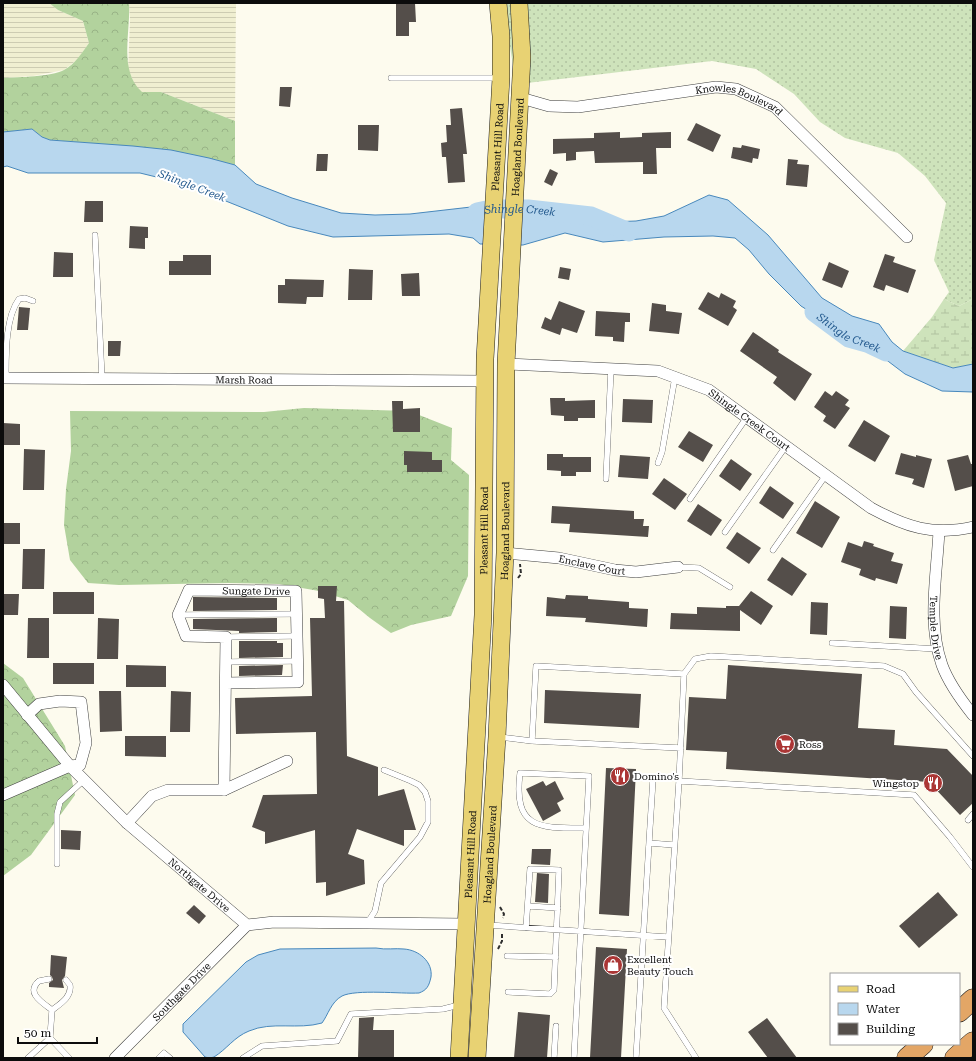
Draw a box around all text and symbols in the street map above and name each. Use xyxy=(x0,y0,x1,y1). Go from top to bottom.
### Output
street label: Knowles Boulevard xyxy=(694,81,786,118)
street label: Hoagland Boulevard xyxy=(509,97,525,197)
street label: Pleasant Hill Road xyxy=(489,102,505,191)
water label: Shingle Creek xyxy=(156,167,228,205)
water label: Shingle Creek xyxy=(482,202,556,218)
water label: Shingle Creek xyxy=(814,309,883,355)
street label: Marsh Road xyxy=(215,374,273,385)
street label: Shingle Creek Court xyxy=(707,386,793,453)
street label: Hoagland Boulevard xyxy=(498,481,511,580)
street label: Pleasant Hill Road xyxy=(478,486,490,575)
street label: Enclave Court xyxy=(558,553,626,576)
street label: Sungate Drive xyxy=(222,585,291,596)
street label: Temple Drive xyxy=(928,595,946,661)
supermarket icon: Ross xyxy=(774,733,796,755)
place label: Ross xyxy=(799,739,822,750)
restaurant icon: Domino's xyxy=(609,765,631,787)
place label: Domino's xyxy=(634,771,679,782)
restaurant icon: Wingstop xyxy=(922,772,944,794)
place label: Wingstop xyxy=(873,778,919,789)
street label: Hoagland Boulevard xyxy=(481,804,498,904)
street label: Pleasant Hill Road xyxy=(462,809,478,899)
street label: Northgate Drive xyxy=(167,856,233,914)
shop icon: Excellent Beauty Touch xyxy=(602,954,624,976)
place label: Excellent Beauty Touch xyxy=(627,954,694,977)
street label: Southgate Drive xyxy=(150,959,213,1023)
legend xyxy=(830,973,960,1045)
text: Road xyxy=(866,982,896,996)
text: Water xyxy=(866,1002,900,1016)
scale bar xyxy=(18,1019,97,1045)
text: Building xyxy=(866,1022,915,1036)
text: 50 m xyxy=(24,1026,51,1040)

